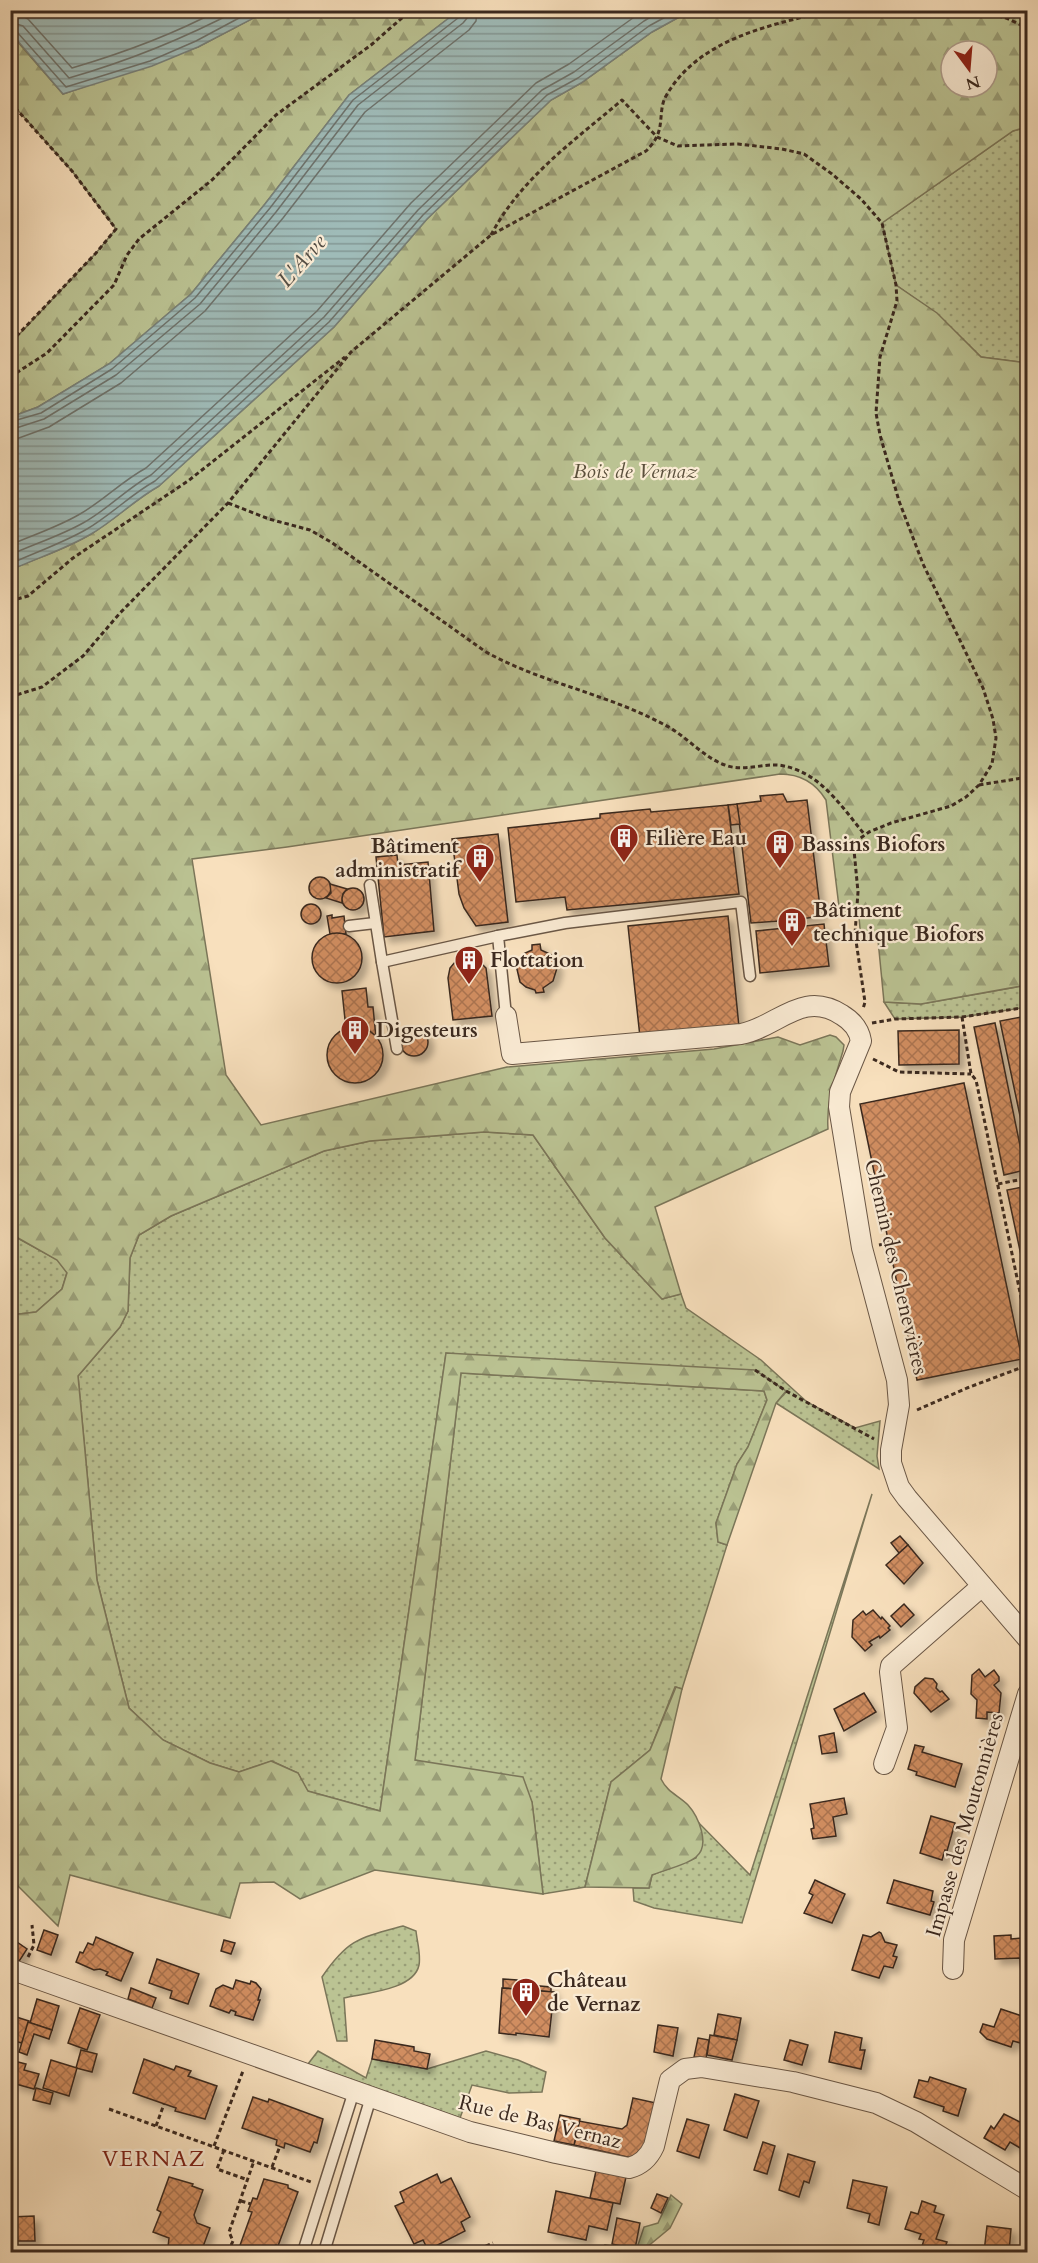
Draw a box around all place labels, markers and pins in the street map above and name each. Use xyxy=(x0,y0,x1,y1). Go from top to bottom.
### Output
building icon: Filière Eau xyxy=(608,822,640,864)
place label: Filière Eau xyxy=(645,824,747,853)
building icon: Bassins Biofors xyxy=(764,828,796,870)
place label: Bassins Biofors xyxy=(801,830,945,859)
place label: Bâtiment administratif xyxy=(335,832,463,885)
building icon: Bâtiment administratif xyxy=(464,842,496,884)
place label: Bâtiment technique Biofors xyxy=(813,896,984,949)
building icon: Bâtiment technique Biofors xyxy=(776,906,808,948)
building icon: Flottation xyxy=(453,944,485,986)
place label: Flottation xyxy=(490,946,584,975)
building icon: Digesteurs xyxy=(339,1014,371,1056)
place label: Digesteurs xyxy=(376,1016,478,1045)
place label: Château de Vernaz xyxy=(547,1966,641,2019)
building icon: Château de Vernaz xyxy=(510,1976,542,2018)

